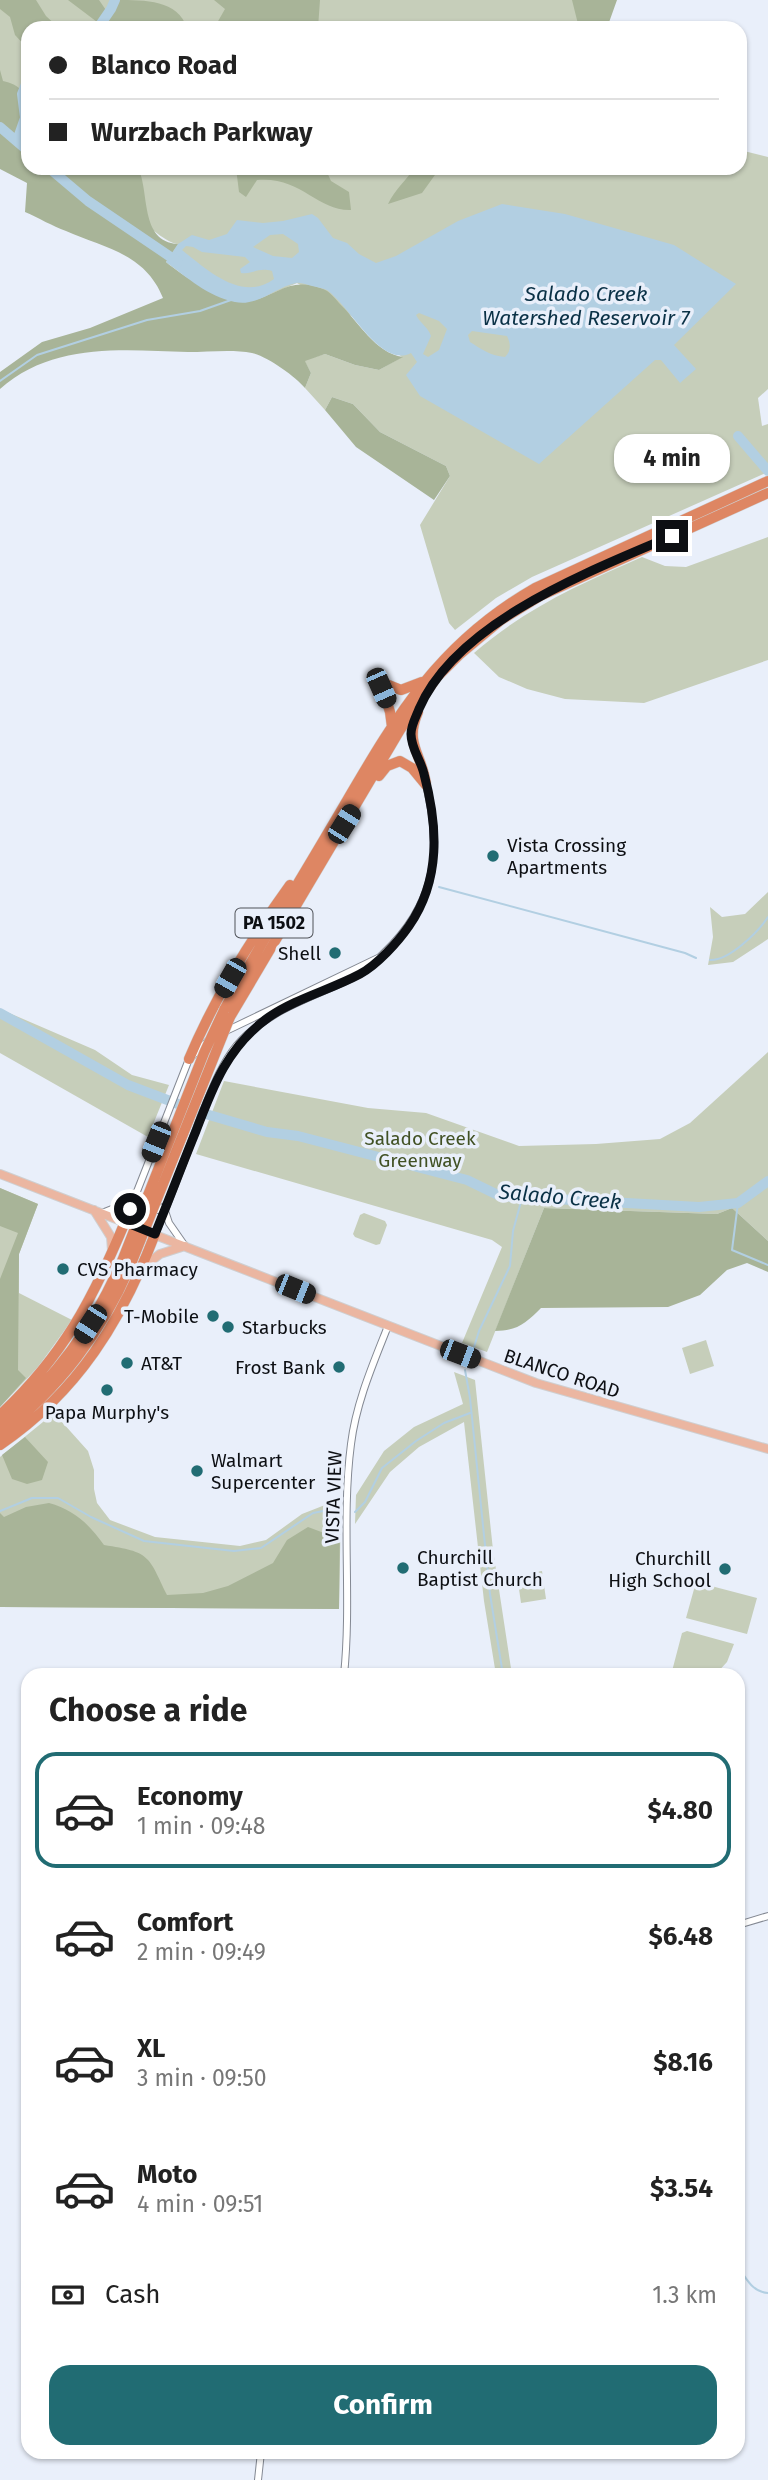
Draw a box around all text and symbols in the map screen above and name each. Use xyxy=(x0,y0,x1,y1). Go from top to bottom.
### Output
text: Blanco Road xyxy=(91,50,238,81)
text: Wurzbach Parkway xyxy=(91,117,313,148)
water label: Salado Creek Watershed Reservoir 7 xyxy=(482,281,690,331)
callout: 4 min xyxy=(614,434,730,484)
text: 4 min xyxy=(643,444,701,472)
route end xyxy=(656,520,688,552)
car xyxy=(363,665,400,711)
car xyxy=(324,801,365,847)
place label: Vista Crossing Apartments xyxy=(507,834,626,879)
marker: Vista Crossing Apartments xyxy=(485,848,501,864)
road number: PA 1502 xyxy=(236,908,312,938)
place label: Shell xyxy=(278,942,321,965)
marker: Shell xyxy=(327,945,343,961)
car xyxy=(211,955,250,1001)
car xyxy=(139,1119,174,1165)
park label: Salado Creek Greenway xyxy=(364,1127,476,1172)
water label: Salado Creek xyxy=(497,1179,622,1215)
route start xyxy=(114,1193,146,1225)
place label: CVS Pharmacy xyxy=(77,1258,198,1281)
marker: CVS Pharmacy xyxy=(55,1261,71,1277)
car xyxy=(272,1271,319,1307)
car xyxy=(70,1301,111,1347)
place label: T-Mobile xyxy=(124,1305,199,1328)
marker: T-Mobile xyxy=(205,1308,221,1324)
place label: Starbucks xyxy=(242,1316,327,1339)
marker: Starbucks xyxy=(220,1319,236,1335)
car xyxy=(437,1337,484,1371)
street label: BLANCO ROAD xyxy=(501,1344,623,1403)
place label: AT&T xyxy=(141,1352,182,1375)
marker: AT&T xyxy=(119,1355,135,1371)
place label: Frost Bank xyxy=(235,1356,325,1379)
marker: Frost Bank xyxy=(331,1359,347,1375)
marker: Papa Murphy's xyxy=(99,1382,115,1398)
place label: Papa Murphy's xyxy=(45,1401,169,1424)
place label: Walmart Supercenter xyxy=(211,1449,316,1494)
street label: VISTA VIEW xyxy=(320,1450,347,1544)
marker: Walmart Supercenter xyxy=(189,1463,205,1479)
place label: Churchill Baptist Church xyxy=(417,1546,543,1591)
place label: Churchill High School xyxy=(608,1547,711,1592)
marker: Churchill Baptist Church xyxy=(395,1560,411,1576)
marker: Churchill High School xyxy=(717,1561,733,1577)
text: Choose a ride xyxy=(49,1691,247,1729)
icon: car xyxy=(53,1779,116,1842)
text: Economy xyxy=(137,1781,243,1812)
text: $4.80 xyxy=(647,1795,713,1826)
text: 1 min · 09:48 xyxy=(137,1812,265,1840)
icon: car xyxy=(53,1905,116,1968)
text: Comfort xyxy=(137,1907,233,1938)
text: $6.48 xyxy=(649,1921,713,1952)
text: 2 min · 09:49 xyxy=(137,1938,266,1966)
icon: car xyxy=(53,2031,116,2094)
text: XL xyxy=(137,2033,165,2064)
text: $8.16 xyxy=(653,2047,713,2078)
text: 3 min · 09:50 xyxy=(137,2064,267,2092)
icon: car xyxy=(53,2157,116,2220)
text: Moto xyxy=(137,2159,197,2190)
text: $3.54 xyxy=(650,2173,713,2204)
text: 4 min · 09:51 xyxy=(137,2190,263,2218)
icon: cash xyxy=(49,2276,87,2314)
text: Cash xyxy=(105,2279,161,2310)
text: 1.3 km xyxy=(652,2281,717,2309)
button: Confirm xyxy=(49,2365,717,2445)

